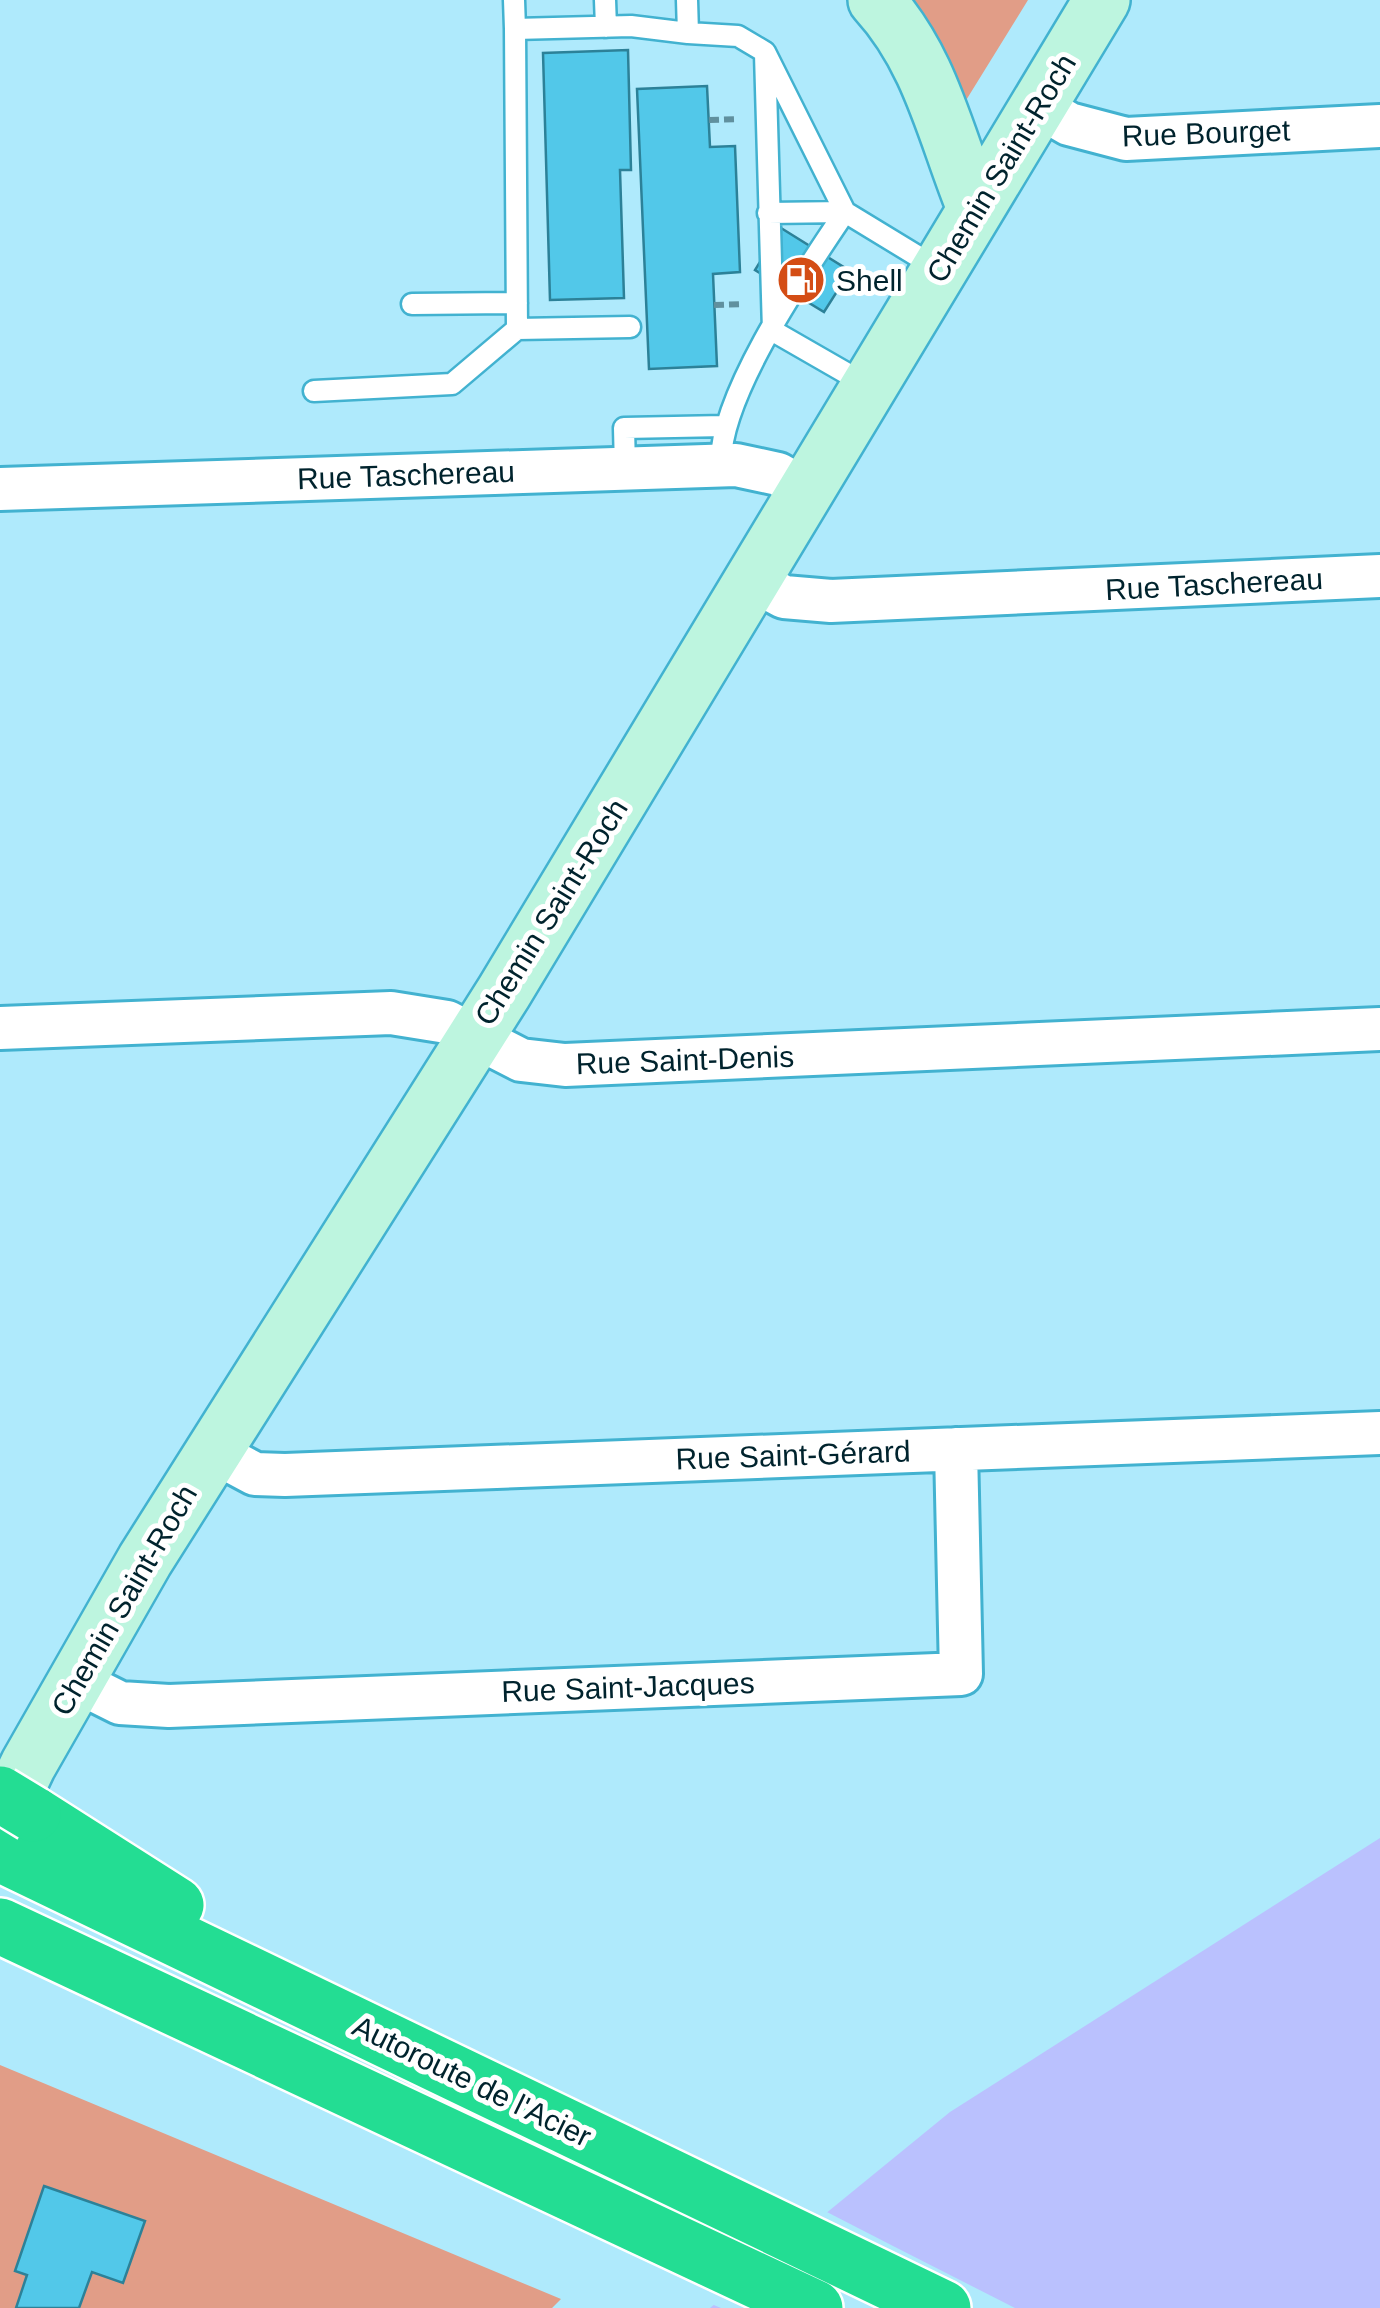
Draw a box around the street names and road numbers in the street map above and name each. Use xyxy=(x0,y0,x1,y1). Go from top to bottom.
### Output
street label: Chemin Saint-Roch xyxy=(920,48,1082,288)
street label: Rue Bourget xyxy=(1121,114,1291,152)
street label: Rue Taschereau xyxy=(297,455,515,495)
street label: Rue Taschereau xyxy=(1104,562,1324,606)
street label: Chemin Saint-Roch xyxy=(468,793,634,1031)
street label: Rue Saint-Denis xyxy=(575,1040,795,1080)
street label: Rue Saint-Gérard xyxy=(675,1434,911,1476)
street label: Chemin Saint-Roch xyxy=(45,1479,203,1721)
street label: Rue Saint-Jacques xyxy=(501,1666,755,1708)
street label: Autoroute de l'Acier xyxy=(348,2009,596,2153)

